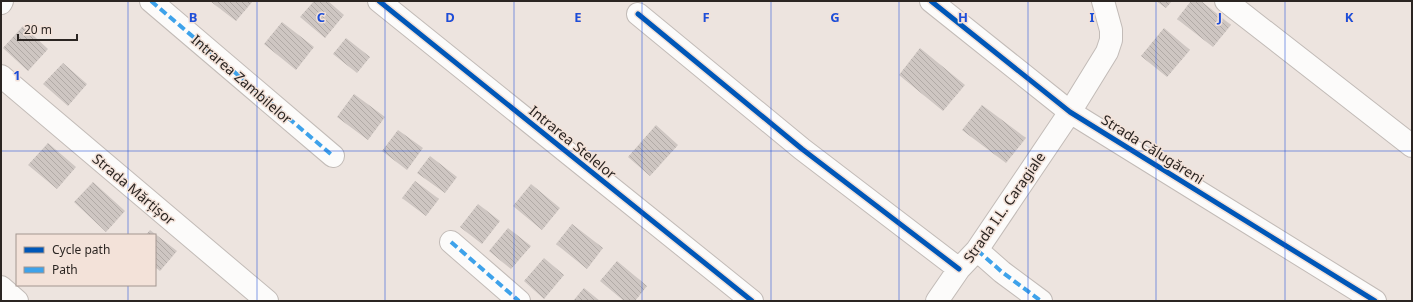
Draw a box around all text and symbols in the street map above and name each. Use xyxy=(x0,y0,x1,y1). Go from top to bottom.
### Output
text: B xyxy=(189,8,197,26)
text: C xyxy=(317,8,325,26)
text: D xyxy=(445,8,455,26)
text: E xyxy=(574,8,582,26)
text: F xyxy=(702,8,710,26)
text: G xyxy=(830,8,840,26)
text: H xyxy=(958,8,968,26)
text: I xyxy=(1089,8,1095,26)
text: J xyxy=(1217,8,1222,26)
text: K xyxy=(1345,8,1354,26)
scale bar xyxy=(18,16,77,42)
text: 20 m xyxy=(24,21,52,38)
street label: Intrarea Zambilelor xyxy=(188,30,296,128)
text: 1 xyxy=(13,66,21,84)
street label: Intrarea Stelelor xyxy=(526,101,621,183)
street label: Strada Călugăreni xyxy=(1098,110,1208,188)
street label: Strada I.L. Caragiale xyxy=(959,148,1049,266)
street label: Strada Mărțișor xyxy=(89,149,179,229)
legend xyxy=(16,234,156,286)
text: Cycle path xyxy=(52,241,110,258)
text: Path xyxy=(52,261,78,278)

